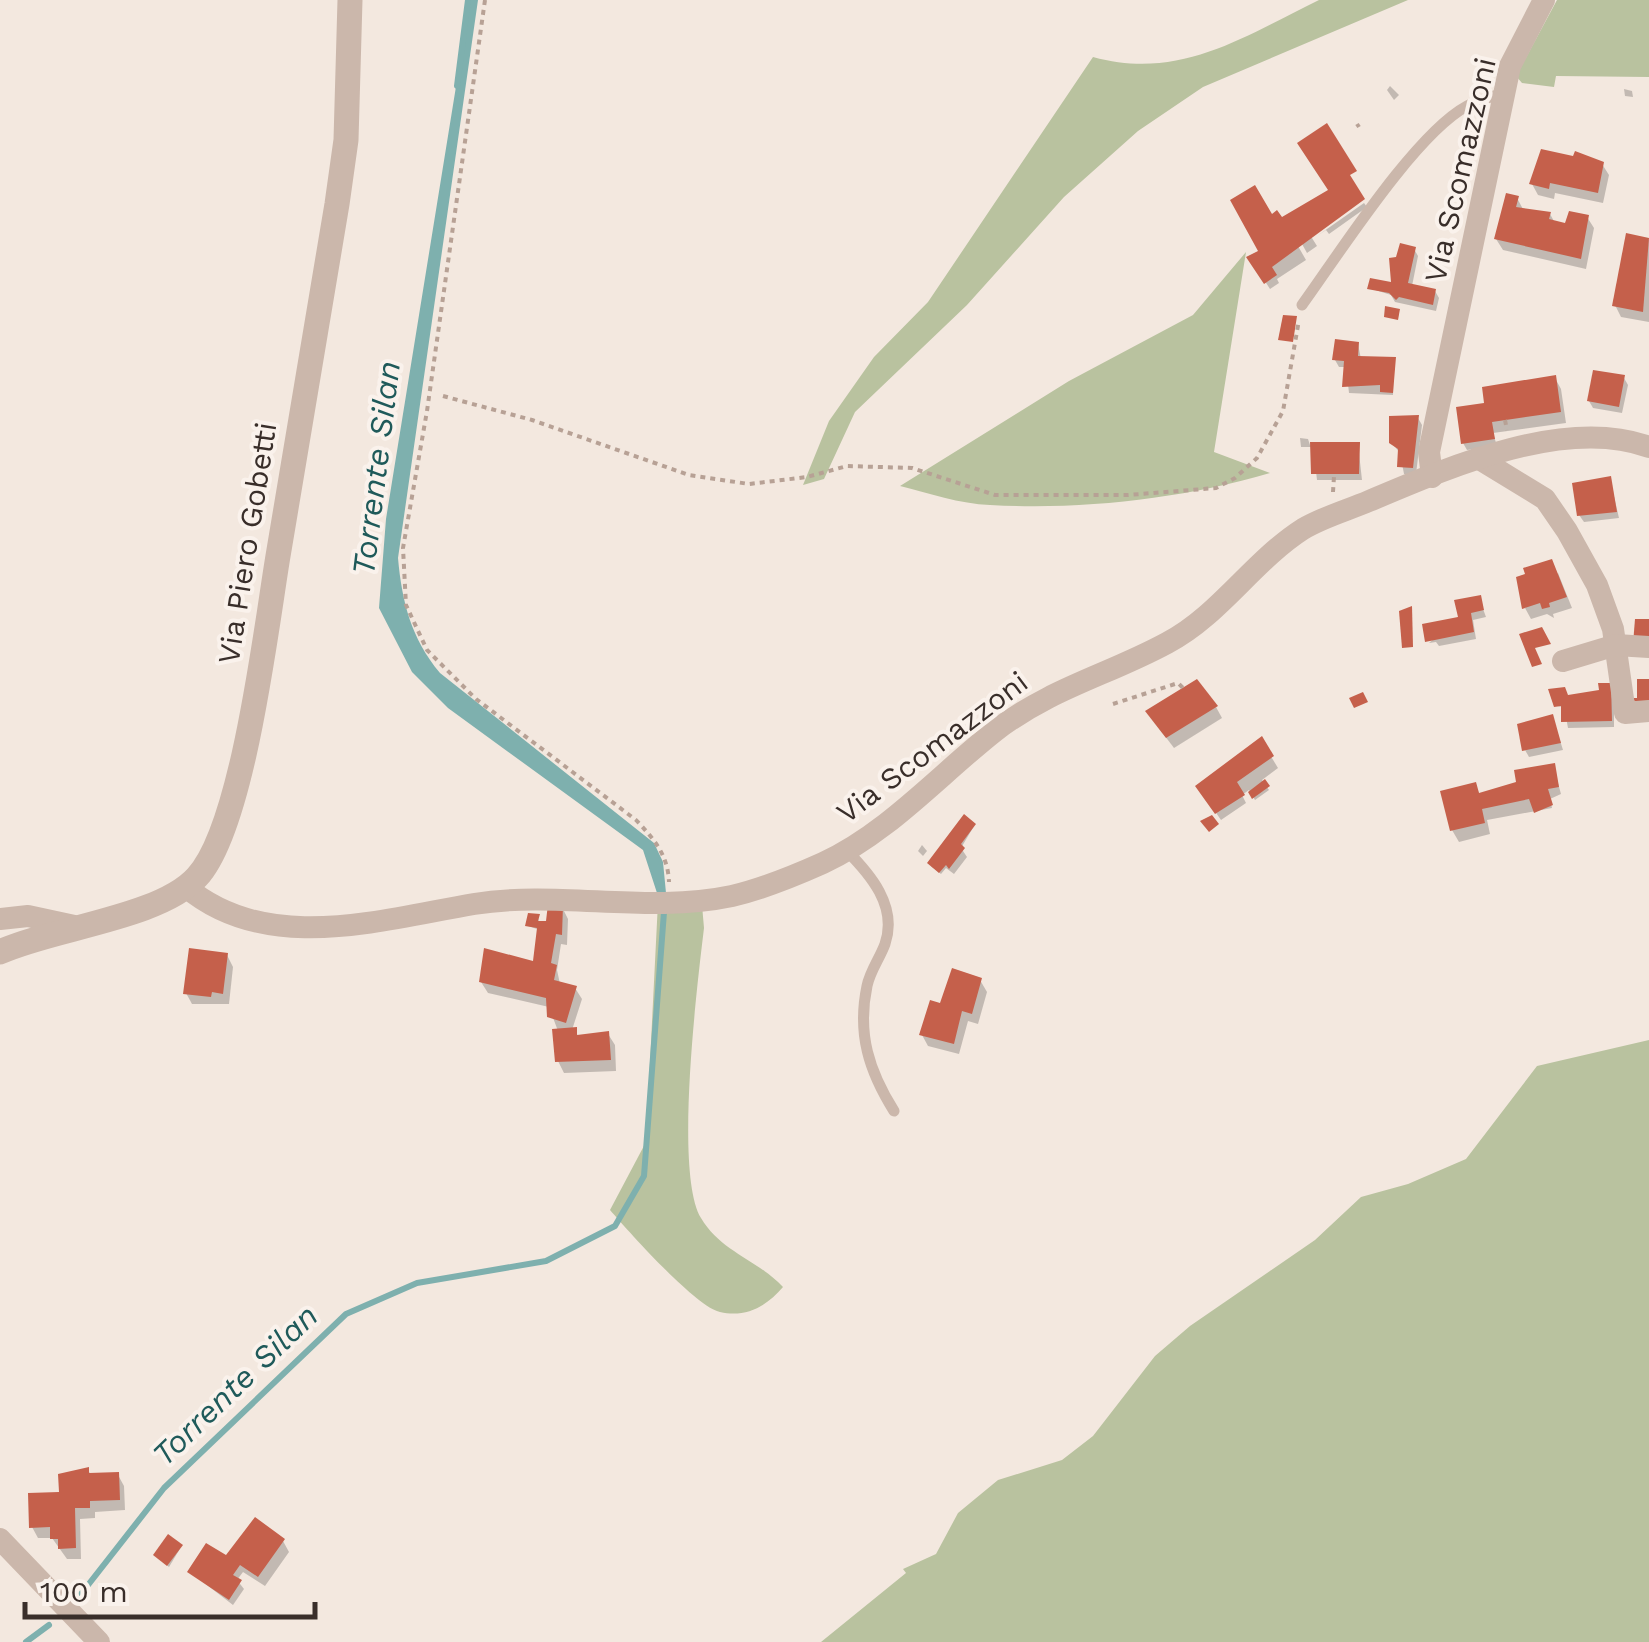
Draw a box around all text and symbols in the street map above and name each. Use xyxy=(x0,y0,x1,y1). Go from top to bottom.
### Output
street label: Via Scomazzoni xyxy=(1417,54,1503,286)
water label: Torrente Silan xyxy=(344,359,408,577)
street label: Via Piero Gobetti xyxy=(211,420,283,666)
street label: Via Scomazzoni xyxy=(830,664,1034,830)
water label: Torrente Silan xyxy=(144,1296,326,1474)
scale bar xyxy=(25,1557,315,1619)
text: 100 m xyxy=(40,1574,128,1609)

